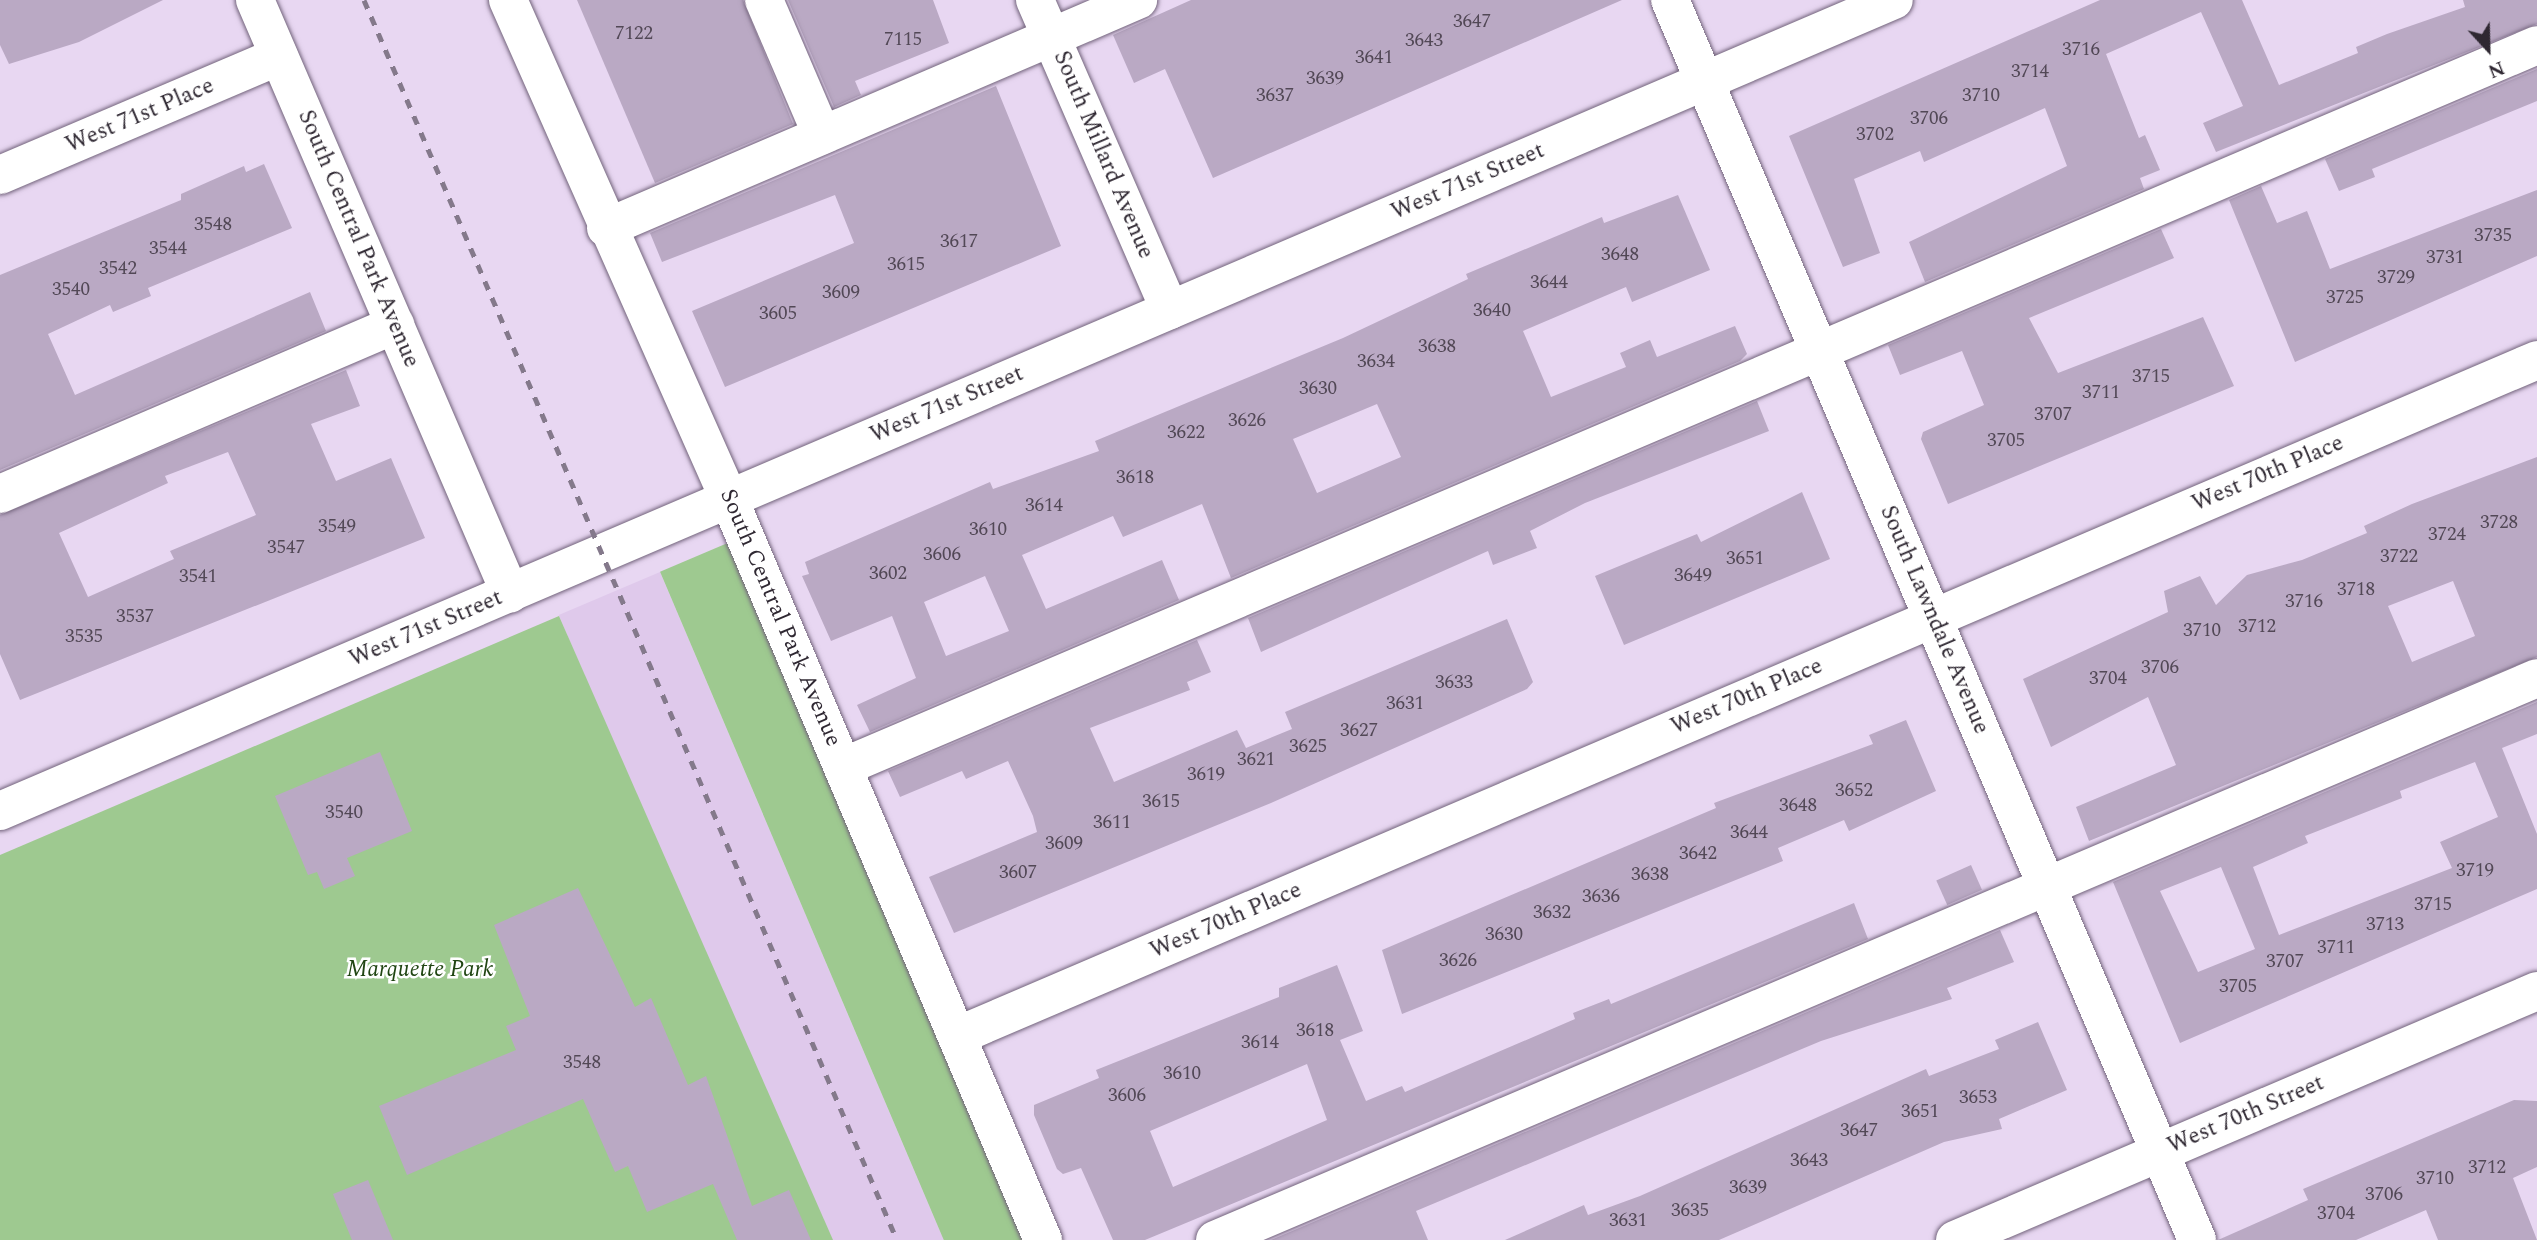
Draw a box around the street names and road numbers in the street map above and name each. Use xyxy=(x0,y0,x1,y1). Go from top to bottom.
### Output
street label: South Millard Avenue xyxy=(1047,47,1159,263)
street label: West 71st Place xyxy=(62,72,218,160)
street label: South Central Park Avenue xyxy=(291,106,425,372)
street label: West 71st Street xyxy=(1387,137,1549,227)
street label: West 71st Street xyxy=(866,360,1028,450)
street label: West 70th Place xyxy=(2188,430,2348,518)
street label: South Central Park Avenue xyxy=(713,485,847,751)
street label: South Lawndale Avenue xyxy=(1873,502,1995,738)
street label: West 71st Street xyxy=(345,584,507,674)
street label: West 70th Place xyxy=(1667,653,1827,741)
street label: West 70th Place xyxy=(1146,877,1306,965)
street label: West 70th Street xyxy=(2164,1070,2328,1160)

